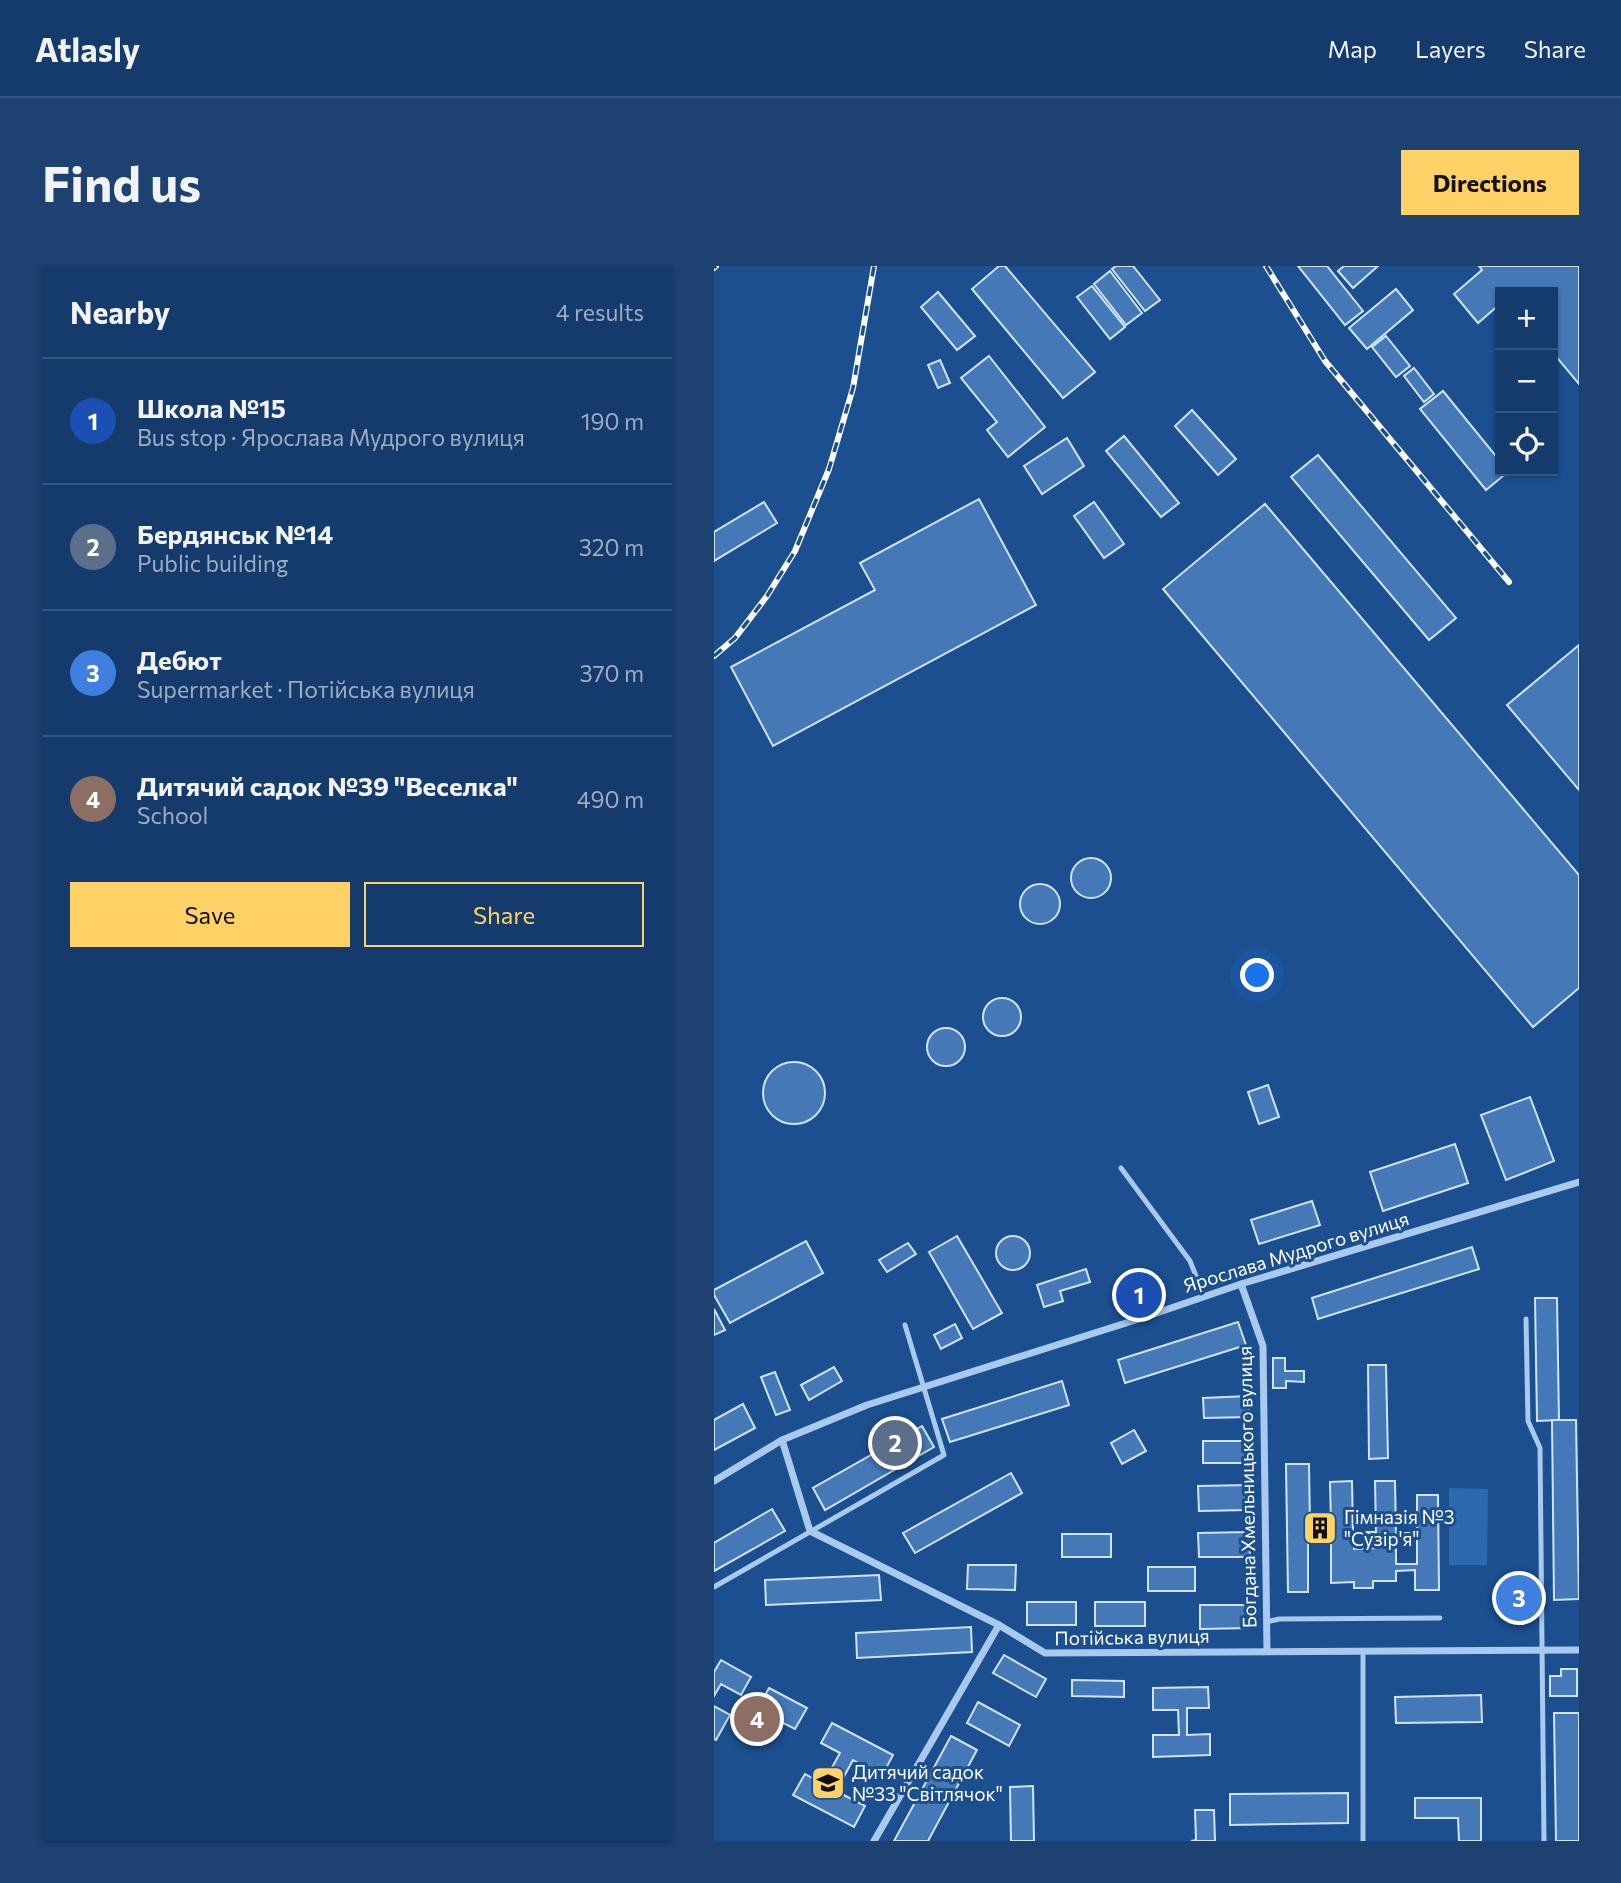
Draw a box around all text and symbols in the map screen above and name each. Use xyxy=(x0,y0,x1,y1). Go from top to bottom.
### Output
text: Atlasly xyxy=(35,28,140,69)
text: Map xyxy=(1328,34,1377,63)
text: Layers xyxy=(1415,34,1486,63)
text: Share xyxy=(1524,34,1586,63)
button: Directions xyxy=(1401,150,1579,215)
text: Find us xyxy=(42,152,201,212)
map controls xyxy=(1495,287,1558,476)
button: + xyxy=(1495,287,1558,350)
text: Nearby xyxy=(70,293,170,330)
text: 4 results xyxy=(556,298,644,326)
button: − xyxy=(1495,350,1558,413)
text: Школа №15 xyxy=(137,392,286,423)
text: 1 xyxy=(88,407,98,435)
text: 190 m xyxy=(581,407,644,435)
button: locate xyxy=(1495,413,1558,476)
text: Bus stop · Ярослава Мудрого вулиця xyxy=(137,423,525,451)
text: Бердянськ №14 xyxy=(137,518,333,549)
text: 2 xyxy=(86,533,100,561)
text: 320 m xyxy=(579,533,644,561)
text: Public building xyxy=(137,549,288,577)
text: Дебют xyxy=(137,644,222,675)
text: 3 xyxy=(86,659,100,687)
text: 370 m xyxy=(579,659,644,687)
text: Supermarket · Потійська вулиця xyxy=(137,675,475,703)
text: Дитячий садок №39 "Веселка" xyxy=(137,770,518,801)
text: 4 xyxy=(86,785,100,813)
text: 490 m xyxy=(577,785,644,813)
text: School xyxy=(137,801,208,829)
button: Save xyxy=(70,882,350,947)
button: Share xyxy=(364,882,644,947)
your location xyxy=(1240,958,1274,992)
street label: Ярослава Мудрого вулиця xyxy=(1180,1206,1411,1297)
pin: 1 xyxy=(1116,1269,1162,1321)
street label: Богдана Хмельницького вулиця xyxy=(1233,1346,1260,1628)
pin: 2 xyxy=(872,1417,918,1469)
place label: Гімназія №3 "Сузір'я" xyxy=(1344,1505,1455,1550)
building icon: Гімназія №3 "Сузір'я" xyxy=(1301,1509,1339,1547)
pin: 3 xyxy=(1496,1572,1542,1624)
street label: Потійська вулиця xyxy=(1054,1624,1210,1649)
pin: 4 xyxy=(734,1693,780,1745)
place label: Дитячий садок №33 "Світлячок" xyxy=(852,1760,1003,1805)
school or university icon: Дитячий садок №33 "Світлячок" xyxy=(809,1764,847,1802)

